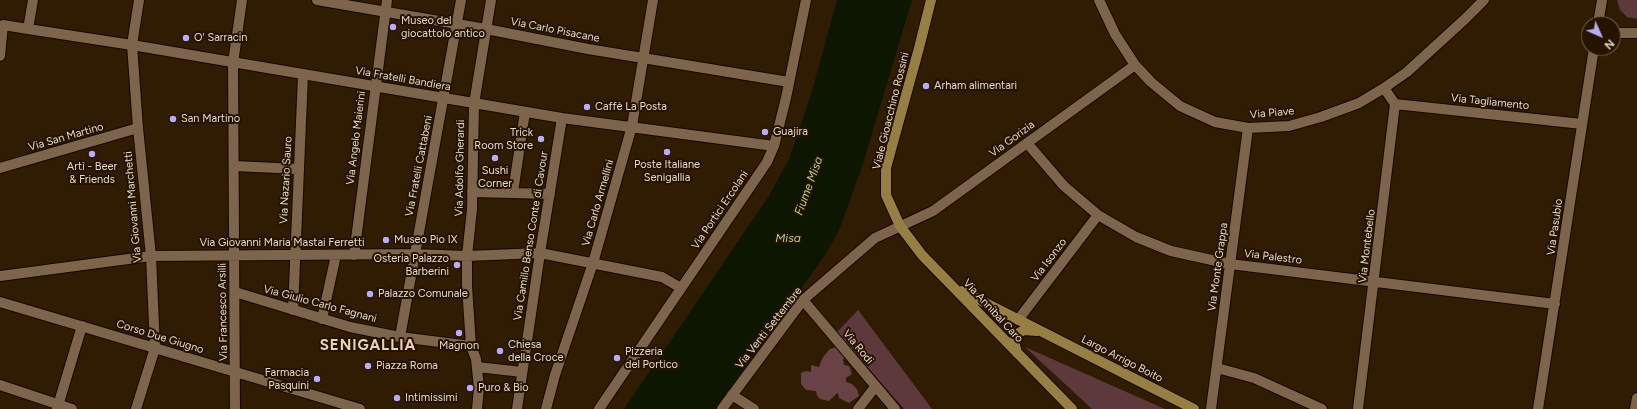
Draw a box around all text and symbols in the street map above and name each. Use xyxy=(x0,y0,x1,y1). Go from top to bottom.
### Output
place label: Museo del giocattolo antico xyxy=(401,14,485,40)
street label: Via Carlo Pisacane xyxy=(509,15,601,45)
north arrow xyxy=(1581,16,1621,56)
marker: Museo del giocattolo antico xyxy=(388,22,398,32)
place label: O' Sarracin xyxy=(194,31,248,45)
marker: O' Sarracin xyxy=(181,33,191,43)
text: N xyxy=(1602,37,1617,52)
street label: Viale Gioacchino Rossini xyxy=(870,51,912,171)
street label: Via Fratelli Bandiera xyxy=(354,64,452,94)
place label: Arham alimentari xyxy=(934,79,1017,93)
marker: Arham alimentari xyxy=(921,81,931,91)
street label: Via Angelo Maierini xyxy=(344,90,368,186)
street label: Via Tagliamento xyxy=(1450,91,1530,113)
place label: Caffè La Posta xyxy=(595,100,667,114)
marker: Caffè La Posta xyxy=(582,102,592,112)
street label: Via Piave xyxy=(1249,104,1295,122)
place label: San Martino xyxy=(181,112,240,126)
marker: San Martino xyxy=(168,114,178,124)
street label: Via Fratelli Cattabeni xyxy=(403,114,435,218)
street label: Via Gorizia xyxy=(987,118,1037,160)
street label: Via Adolfo Gherardi xyxy=(453,119,467,217)
street label: Via San Martino xyxy=(27,120,105,154)
place label: Guajira xyxy=(773,125,808,139)
place label: Trick Room Store xyxy=(474,126,533,152)
marker: Guajira xyxy=(760,127,770,137)
marker: Trick Room Store xyxy=(536,134,546,144)
street label: Via Nazario Sauro xyxy=(277,136,295,224)
marker: Poste Italiane Senigallia xyxy=(662,147,672,157)
marker: Artì - Beer & Friends xyxy=(87,149,97,159)
street label: Via Camillo Benso Conte di Cavour xyxy=(511,150,551,322)
street label: Via Giovanni Marchetti xyxy=(122,151,144,263)
marker: Sushi Corner xyxy=(490,153,500,163)
water label: Fiume Misa xyxy=(792,155,826,217)
street label: Via Carlo Armellini xyxy=(579,158,617,248)
place label: Poste Italiane Senigallia xyxy=(634,158,700,184)
place label: Artì - Beer & Friends xyxy=(67,160,117,186)
place label: Sushi Corner xyxy=(478,164,512,190)
street label: Via Portici Ercolani xyxy=(689,168,751,252)
street label: Via Pasubio xyxy=(1544,198,1566,256)
street label: Via Montebello xyxy=(1356,208,1378,284)
street label: Via Monte Grappa xyxy=(1205,222,1231,312)
water label: Misa xyxy=(775,231,801,245)
place label: Museo Pio IX xyxy=(394,233,457,247)
marker: Museo Pio IX xyxy=(381,235,391,245)
street label: Via Giovanni Maria Mastai Ferretti xyxy=(199,236,365,250)
street label: Via Isonzo xyxy=(1028,236,1070,284)
street label: Via Palestro xyxy=(1243,247,1303,267)
place label: Osteria Palazzo Barberini xyxy=(374,252,449,278)
marker: Osteria Palazzo Barberini xyxy=(452,260,462,270)
street label: Via Francesco Arsilli xyxy=(216,263,230,361)
street label: Via Annibal Caro xyxy=(960,277,1026,345)
street label: Via Giulio Carlo Fagnani xyxy=(262,283,378,325)
street label: Via Venti Settembre xyxy=(733,285,805,371)
place label: Palazzo Comunale xyxy=(378,287,468,301)
marker: Palazzo Comunale xyxy=(365,289,375,299)
street label: Corso Due Giugno xyxy=(115,317,205,357)
street label: Via Rodi xyxy=(840,327,876,367)
marker: Magnon xyxy=(454,328,464,338)
street label: Largo Arrigo Boito xyxy=(1079,333,1165,385)
district label: SENIGALLIA xyxy=(320,337,416,355)
place label: Chiesa della Croce xyxy=(508,338,564,364)
place label: Magnon xyxy=(439,339,479,353)
place label: Pizzeria del Portico xyxy=(625,345,678,371)
marker: Chiesa della Croce xyxy=(495,346,505,356)
marker: Pizzeria del Portico xyxy=(612,353,622,363)
place label: Piazza Roma xyxy=(376,359,438,373)
marker: Piazza Roma xyxy=(363,361,373,371)
place label: Farmacia Pasquini xyxy=(265,366,309,392)
marker: Farmacia Pasquini xyxy=(312,374,322,384)
place label: Puro & Bio xyxy=(478,381,529,395)
marker: Puro & Bio xyxy=(465,383,475,393)
place label: Intimissimi xyxy=(405,391,457,405)
marker: Intimissimi xyxy=(392,393,402,403)

